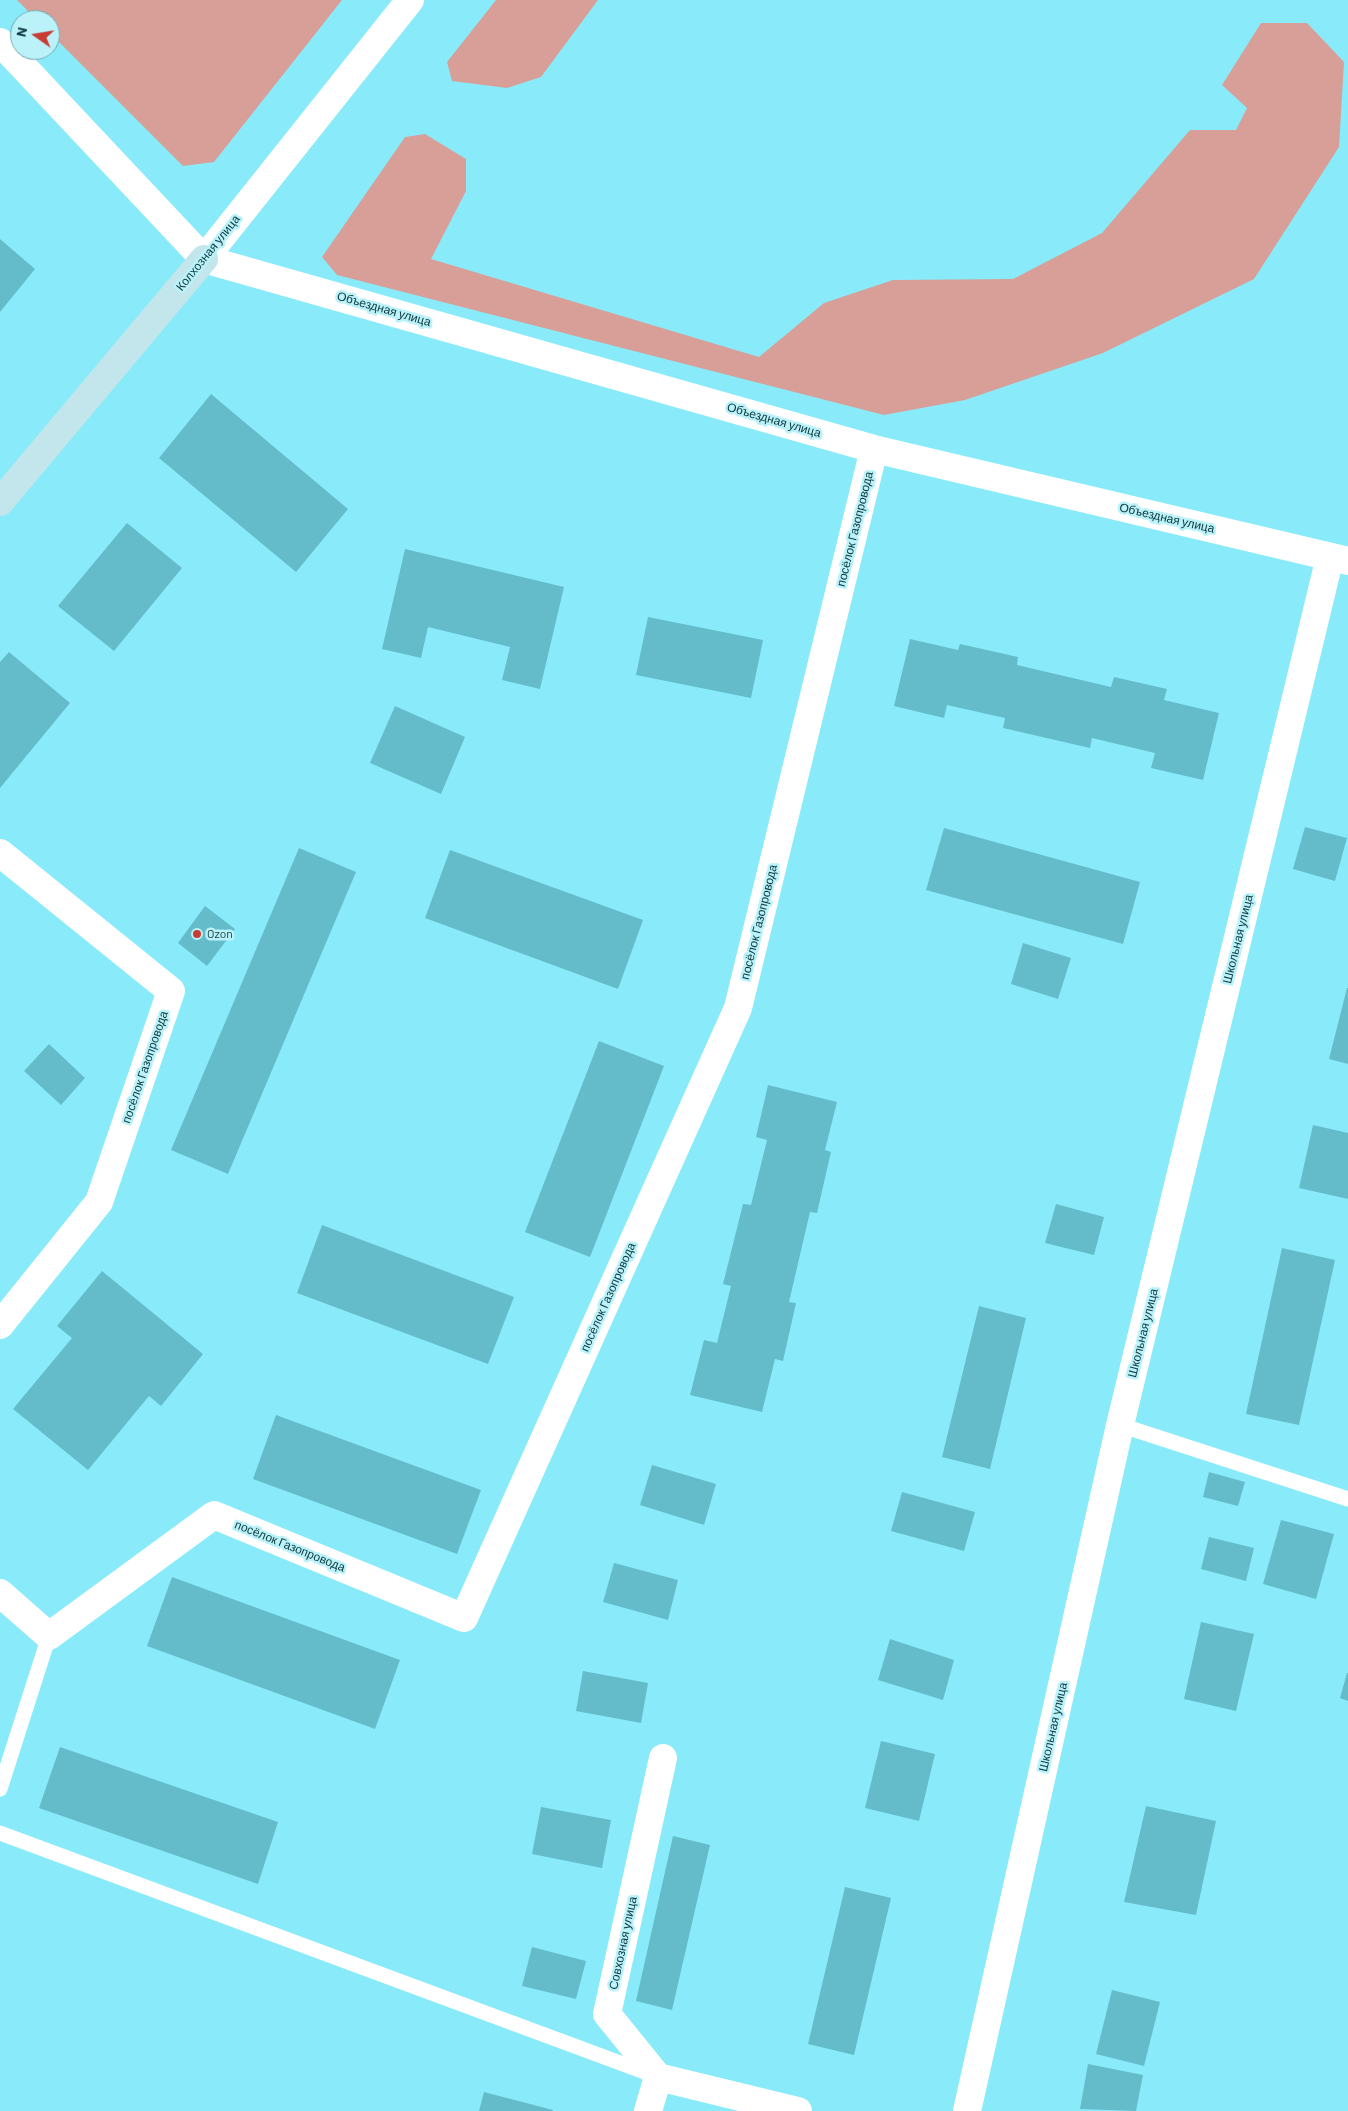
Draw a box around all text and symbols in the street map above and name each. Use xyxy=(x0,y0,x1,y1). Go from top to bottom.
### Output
north arrow xyxy=(10,10,60,60)
text: N xyxy=(12,25,30,38)
street label: Колхозная улица xyxy=(173,212,243,294)
street label: Объездная улица xyxy=(335,289,433,329)
street label: Объездная улица xyxy=(725,400,823,440)
street label: посёлок Газопровода xyxy=(834,470,876,588)
street label: Объездная улица xyxy=(1118,500,1216,536)
street label: посёлок Газопровода xyxy=(738,863,780,981)
street label: Школьная улица xyxy=(1220,893,1256,985)
place label: Ozon xyxy=(207,927,233,941)
marker: Ozon xyxy=(191,928,203,940)
street label: посёлок Газопровода xyxy=(119,1009,171,1125)
street label: посёлок Газопровода xyxy=(577,1240,639,1354)
street label: Школьная улица xyxy=(1125,1287,1161,1379)
street label: посёлок Газопровода xyxy=(233,1517,347,1575)
street label: Школьная улица xyxy=(1036,1681,1070,1773)
street label: Совхозная улица xyxy=(606,1895,640,1991)

